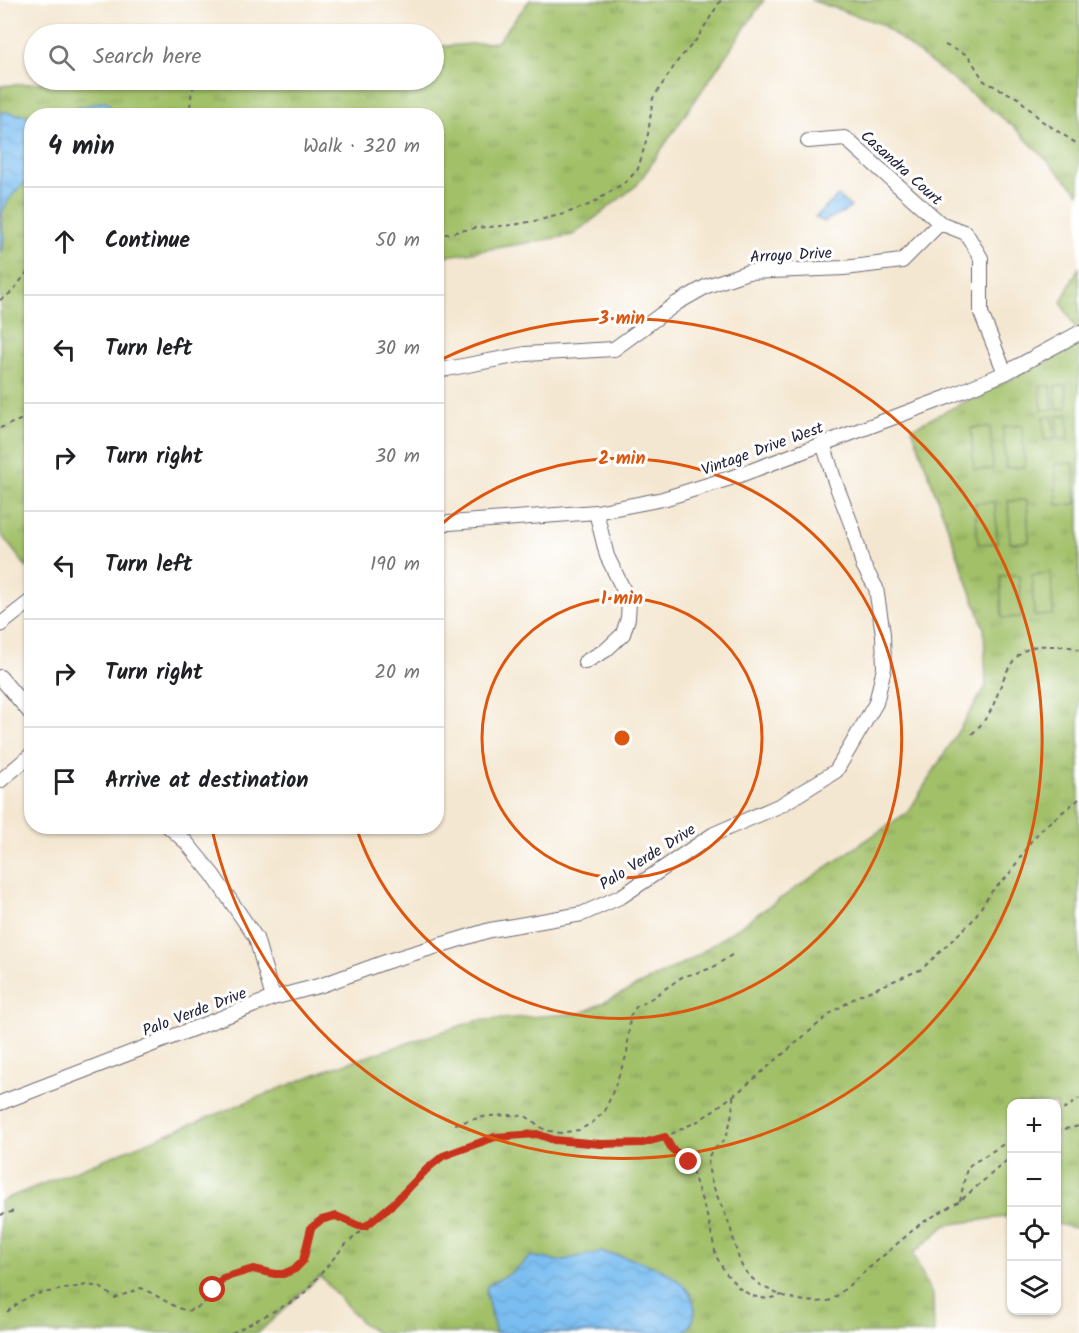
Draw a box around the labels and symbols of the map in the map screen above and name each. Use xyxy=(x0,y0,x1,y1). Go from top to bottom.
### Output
street label: Casandra Court xyxy=(854,124,948,212)
street label: Arroyo Drive xyxy=(749,241,833,270)
text: 3 min xyxy=(598,305,645,334)
street label: Vintage Drive West xyxy=(698,415,828,483)
text: 2 min xyxy=(599,445,645,474)
text: 1 min xyxy=(601,585,643,614)
centre of rings xyxy=(612,728,632,748)
street label: Palo Verde Drive xyxy=(595,818,701,897)
street label: Palo Verde Drive xyxy=(139,981,250,1044)
route end xyxy=(675,1148,701,1174)
route start xyxy=(199,1276,225,1302)

